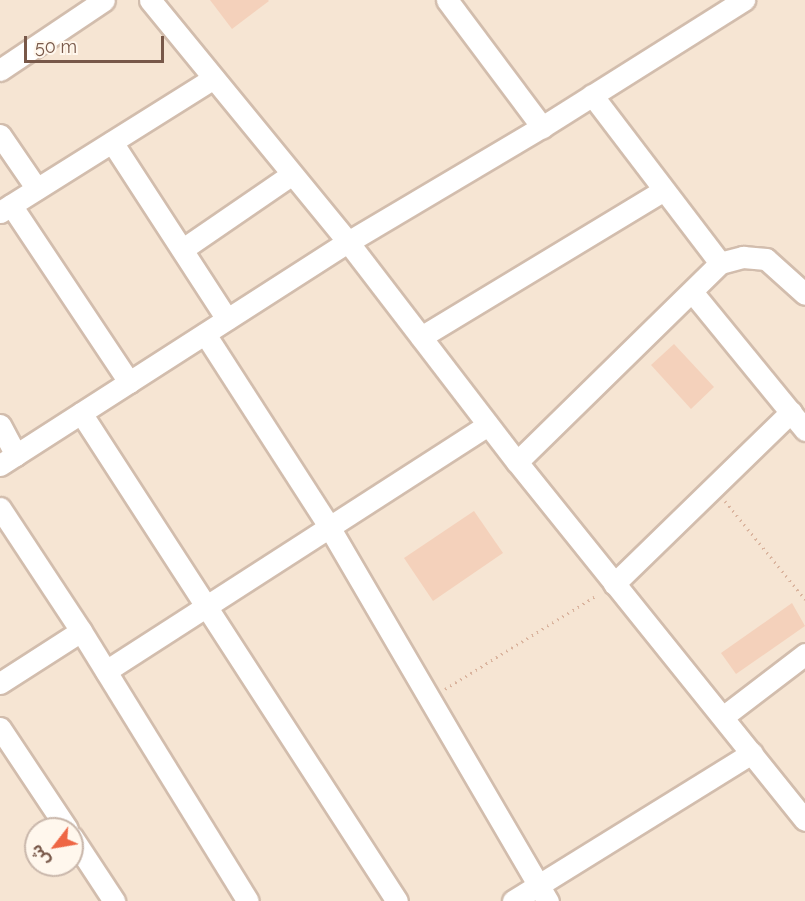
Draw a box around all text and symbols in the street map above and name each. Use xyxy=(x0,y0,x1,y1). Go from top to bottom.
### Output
scale bar xyxy=(27,24,166,62)
text: 50 m xyxy=(35,36,77,57)
north arrow xyxy=(24,817,84,877)
text: ش xyxy=(26,841,54,870)

